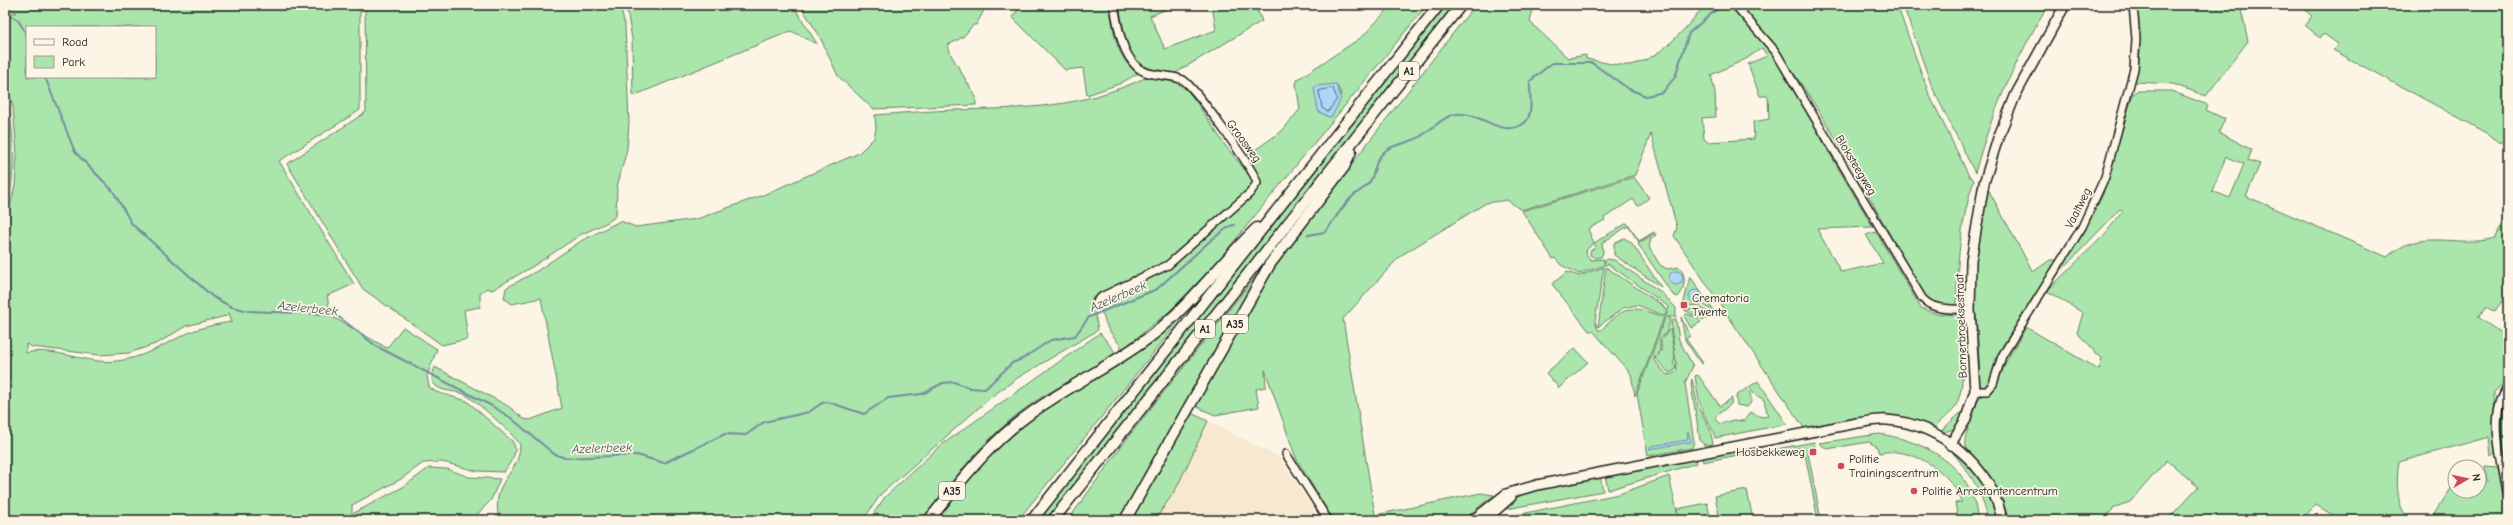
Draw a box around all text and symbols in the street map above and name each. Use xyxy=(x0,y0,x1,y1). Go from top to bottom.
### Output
legend xyxy=(26,26,156,78)
text: Road xyxy=(62,35,88,49)
text: Park xyxy=(62,55,85,69)
road number: A1 xyxy=(1399,62,1419,80)
street label: Graasweg xyxy=(1224,117,1264,165)
street label: Bloksteegweg xyxy=(1832,132,1880,198)
street label: Vaaltweg xyxy=(2062,185,2094,231)
street label: Bornerbroeksestraat xyxy=(1952,273,1970,379)
water label: Azelerbeek xyxy=(1086,277,1149,315)
place label: Crematoria Twente xyxy=(1692,291,1749,319)
water label: Azelerbeek xyxy=(276,297,339,319)
marker: Crematoria Twente xyxy=(1679,300,1689,310)
road number: A35 xyxy=(1222,315,1248,333)
road number: A1 xyxy=(1195,320,1215,338)
water label: Azelerbeek xyxy=(571,439,633,457)
place label: Hosbekkeweg xyxy=(1736,445,1805,459)
marker: Hosbekkeweg xyxy=(1808,447,1818,457)
place label: Politie Trainingscentrum xyxy=(1849,452,1939,480)
north arrow xyxy=(2447,459,2487,499)
marker: Politie Trainingscentrum xyxy=(1836,461,1846,471)
text: N xyxy=(2469,473,2483,482)
road number: A35 xyxy=(939,482,965,500)
place label: Politie Arrestantencentrum xyxy=(1922,484,2058,498)
marker: Politie Arrestantencentrum xyxy=(1909,486,1919,496)

